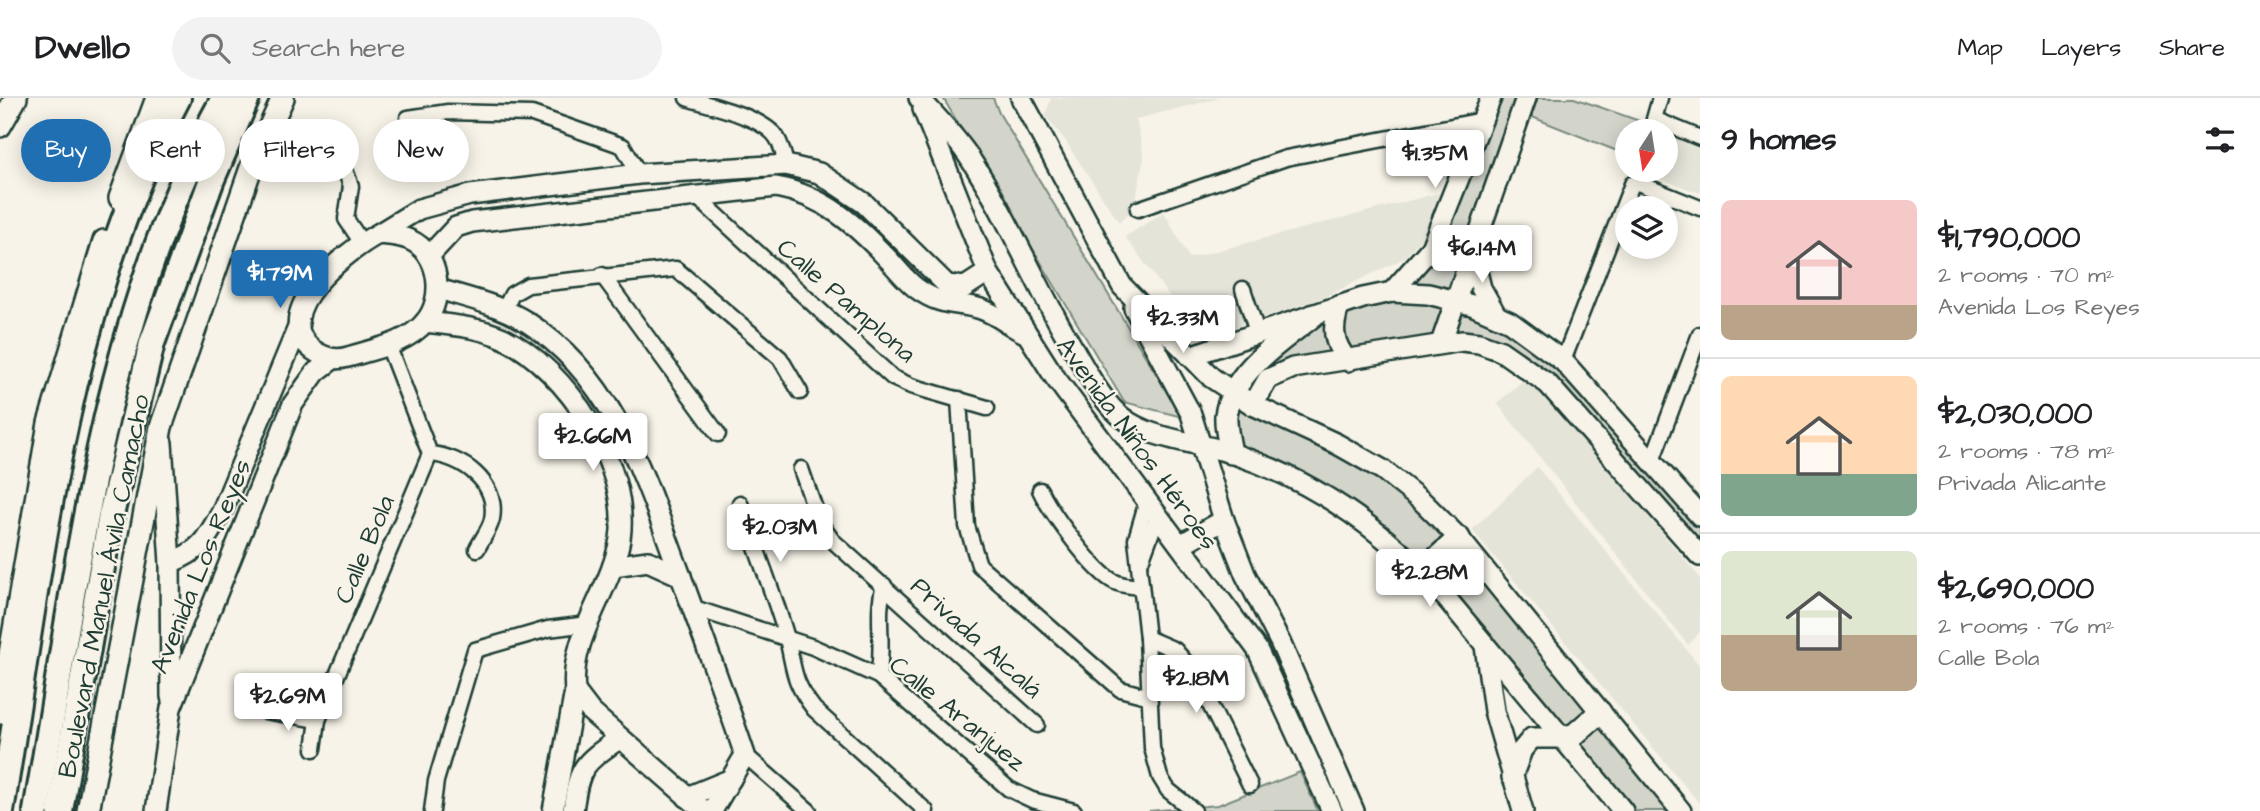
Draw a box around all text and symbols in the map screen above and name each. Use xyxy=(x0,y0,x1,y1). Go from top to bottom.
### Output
search box xyxy=(172,17,662,80)
text: Dwello xyxy=(35,25,130,71)
icon: search xyxy=(196,29,234,67)
text: Search here xyxy=(252,30,405,66)
text: Map xyxy=(1958,31,2003,65)
text: Layers xyxy=(2041,31,2121,65)
text: Share xyxy=(2159,31,2225,65)
chip: Buy xyxy=(21,119,111,182)
chip: Rent xyxy=(125,119,225,182)
chip: Filters xyxy=(239,119,359,182)
chip: New xyxy=(373,119,469,182)
north arrow xyxy=(1615,119,1678,182)
map controls xyxy=(1615,119,1678,259)
text: 9 homes xyxy=(1721,119,1836,161)
icon: filters xyxy=(2201,121,2239,159)
pin: $1.35M xyxy=(1378,130,1492,190)
text: $1.35M xyxy=(1402,137,1468,169)
button: layers xyxy=(1615,196,1678,259)
text: $1,790,000 xyxy=(1938,217,2080,259)
pin: $6.14M xyxy=(1425,226,1539,285)
icon: home xyxy=(1777,228,1861,312)
street label: Calle Pamplona xyxy=(769,230,924,371)
text: $6.14M xyxy=(1448,232,1516,264)
pin: $1.79M xyxy=(223,250,337,310)
text: $1.79M xyxy=(247,257,313,289)
text: 2 rooms · 70 m² xyxy=(1938,259,2114,291)
text: Avenida Los Reyes xyxy=(1938,291,2140,323)
pin: $2.33M xyxy=(1126,296,1240,355)
text: $2.33M xyxy=(1147,302,1219,334)
street label: Avenida Niños Héroes xyxy=(1048,330,1227,557)
street label: Boulevard Manuel Ávila Camacho xyxy=(49,391,159,781)
text: $2,030,000 xyxy=(1938,393,2092,435)
icon: home xyxy=(1777,404,1861,488)
pin: $2.66M xyxy=(536,414,650,473)
text: $2.66M xyxy=(554,420,632,452)
text: 2 rooms · 78 m² xyxy=(1938,435,2115,467)
street label: Avenida Los Reyes xyxy=(141,454,262,680)
text: Privada Alicante xyxy=(1938,467,2107,499)
street label: Calle Bola xyxy=(326,490,404,609)
pin: $2.03M xyxy=(723,504,837,564)
text: $2.03M xyxy=(743,511,817,543)
pin: $2.28M xyxy=(1373,550,1487,609)
text: $2.28M xyxy=(1392,556,1468,588)
text: $2,690,000 xyxy=(1938,568,2094,610)
street label: Privada Alcalá xyxy=(902,569,1050,707)
icon: home xyxy=(1777,579,1861,663)
text: 2 rooms · 76 m² xyxy=(1938,610,2114,642)
text: Calle Bola xyxy=(1938,642,2039,674)
street label: Calle Aranjuez xyxy=(881,647,1033,780)
pin: $2.18M xyxy=(1139,656,1253,715)
text: $2.18M xyxy=(1163,662,1229,694)
pin: $2.69M xyxy=(231,674,345,733)
text: $2.69M xyxy=(250,680,326,712)

